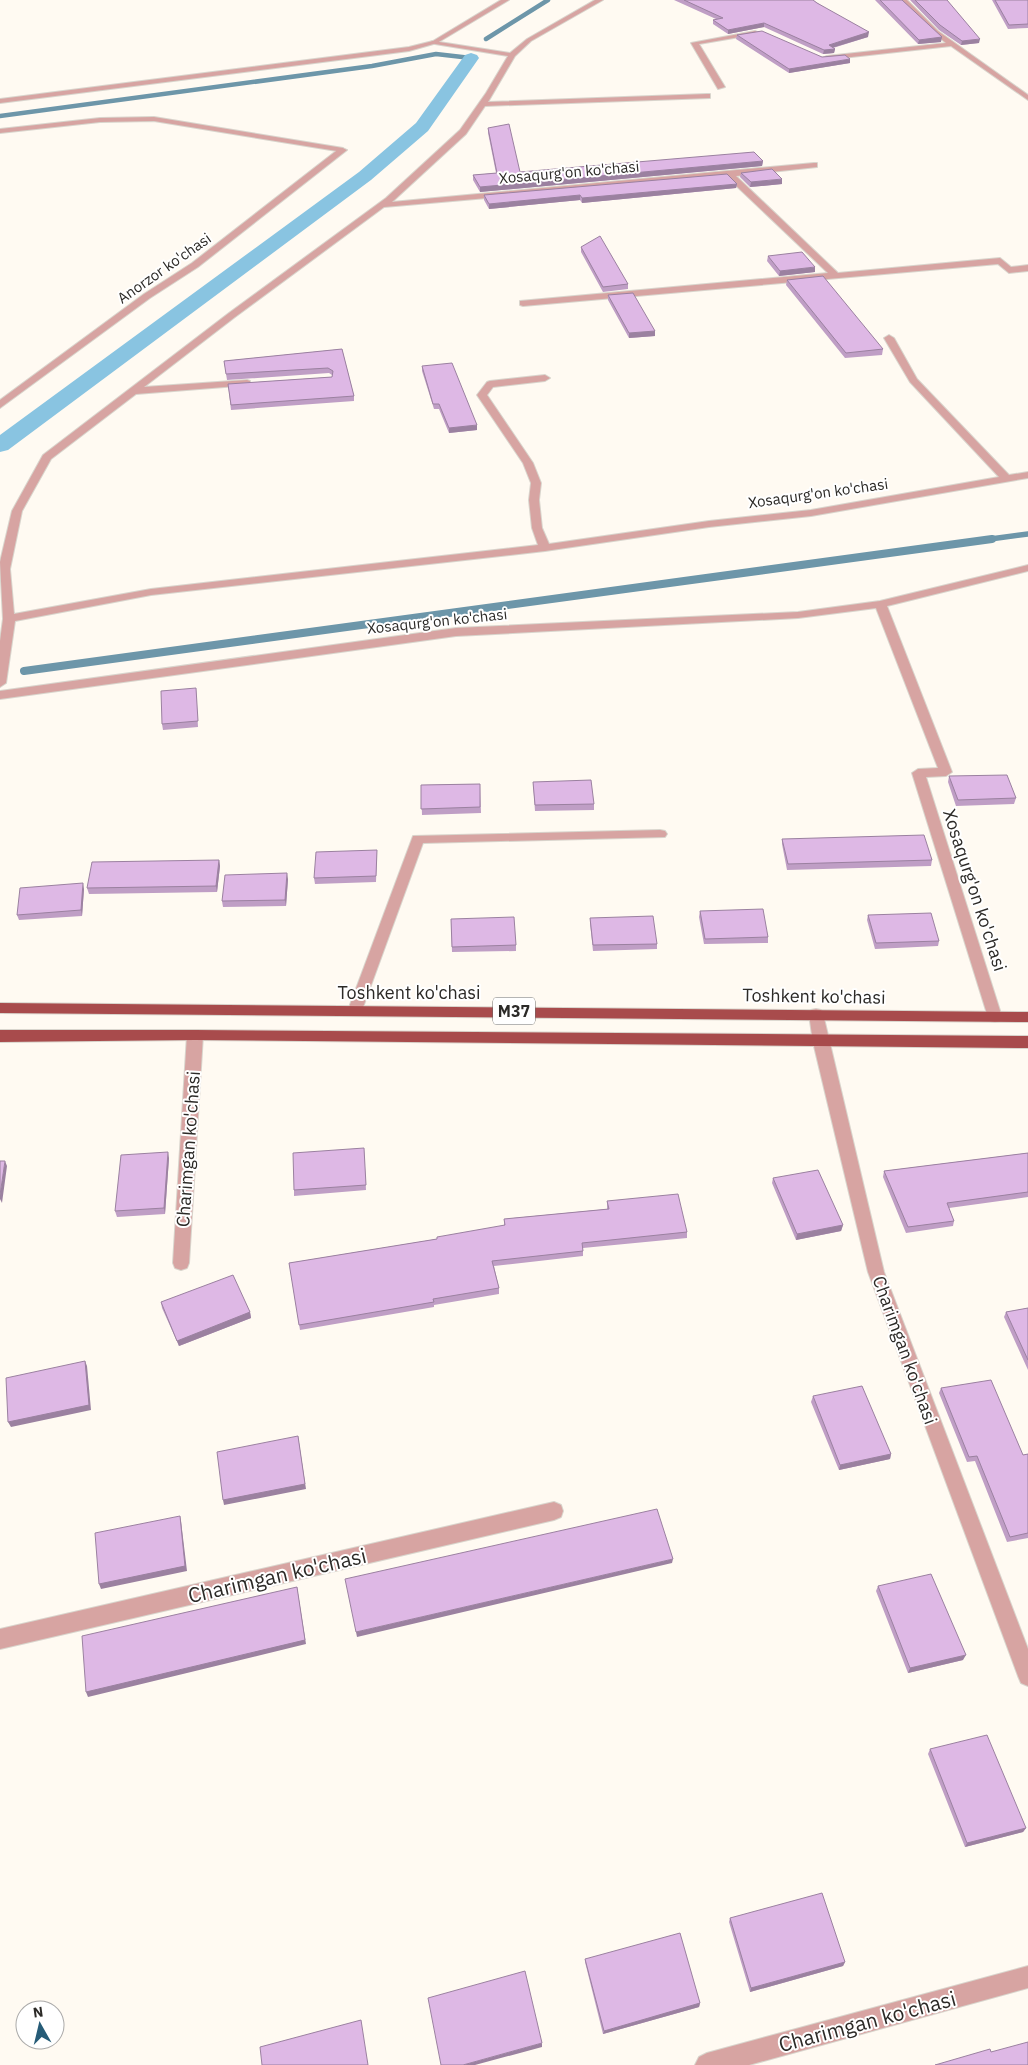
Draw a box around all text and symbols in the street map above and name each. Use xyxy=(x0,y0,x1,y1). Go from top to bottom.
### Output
street label: Xosaqurg'on ko'chasi xyxy=(498,156,640,188)
street label: Anorzor ko'chasi xyxy=(113,229,215,307)
street label: Xosaqurg'on ko'chasi xyxy=(747,474,889,512)
street label: Xosaqurg'on ko'chasi xyxy=(366,604,508,638)
street label: Xosaqurg'on ko'chasi xyxy=(938,806,1012,974)
street label: Toshkent ko'chasi xyxy=(337,981,481,1004)
street label: Toshkent ko'chasi xyxy=(742,983,886,1009)
road number: M37 xyxy=(493,998,535,1024)
street label: Charimgan ko'chasi xyxy=(171,1070,205,1228)
street label: Charimgan ko'chasi xyxy=(867,1273,943,1427)
street label: Charimgan ko'chasi xyxy=(185,1541,369,1609)
street label: Charimgan ko'chasi xyxy=(775,1984,959,2058)
north arrow xyxy=(15,2000,65,2050)
text: N xyxy=(32,2003,44,2022)

